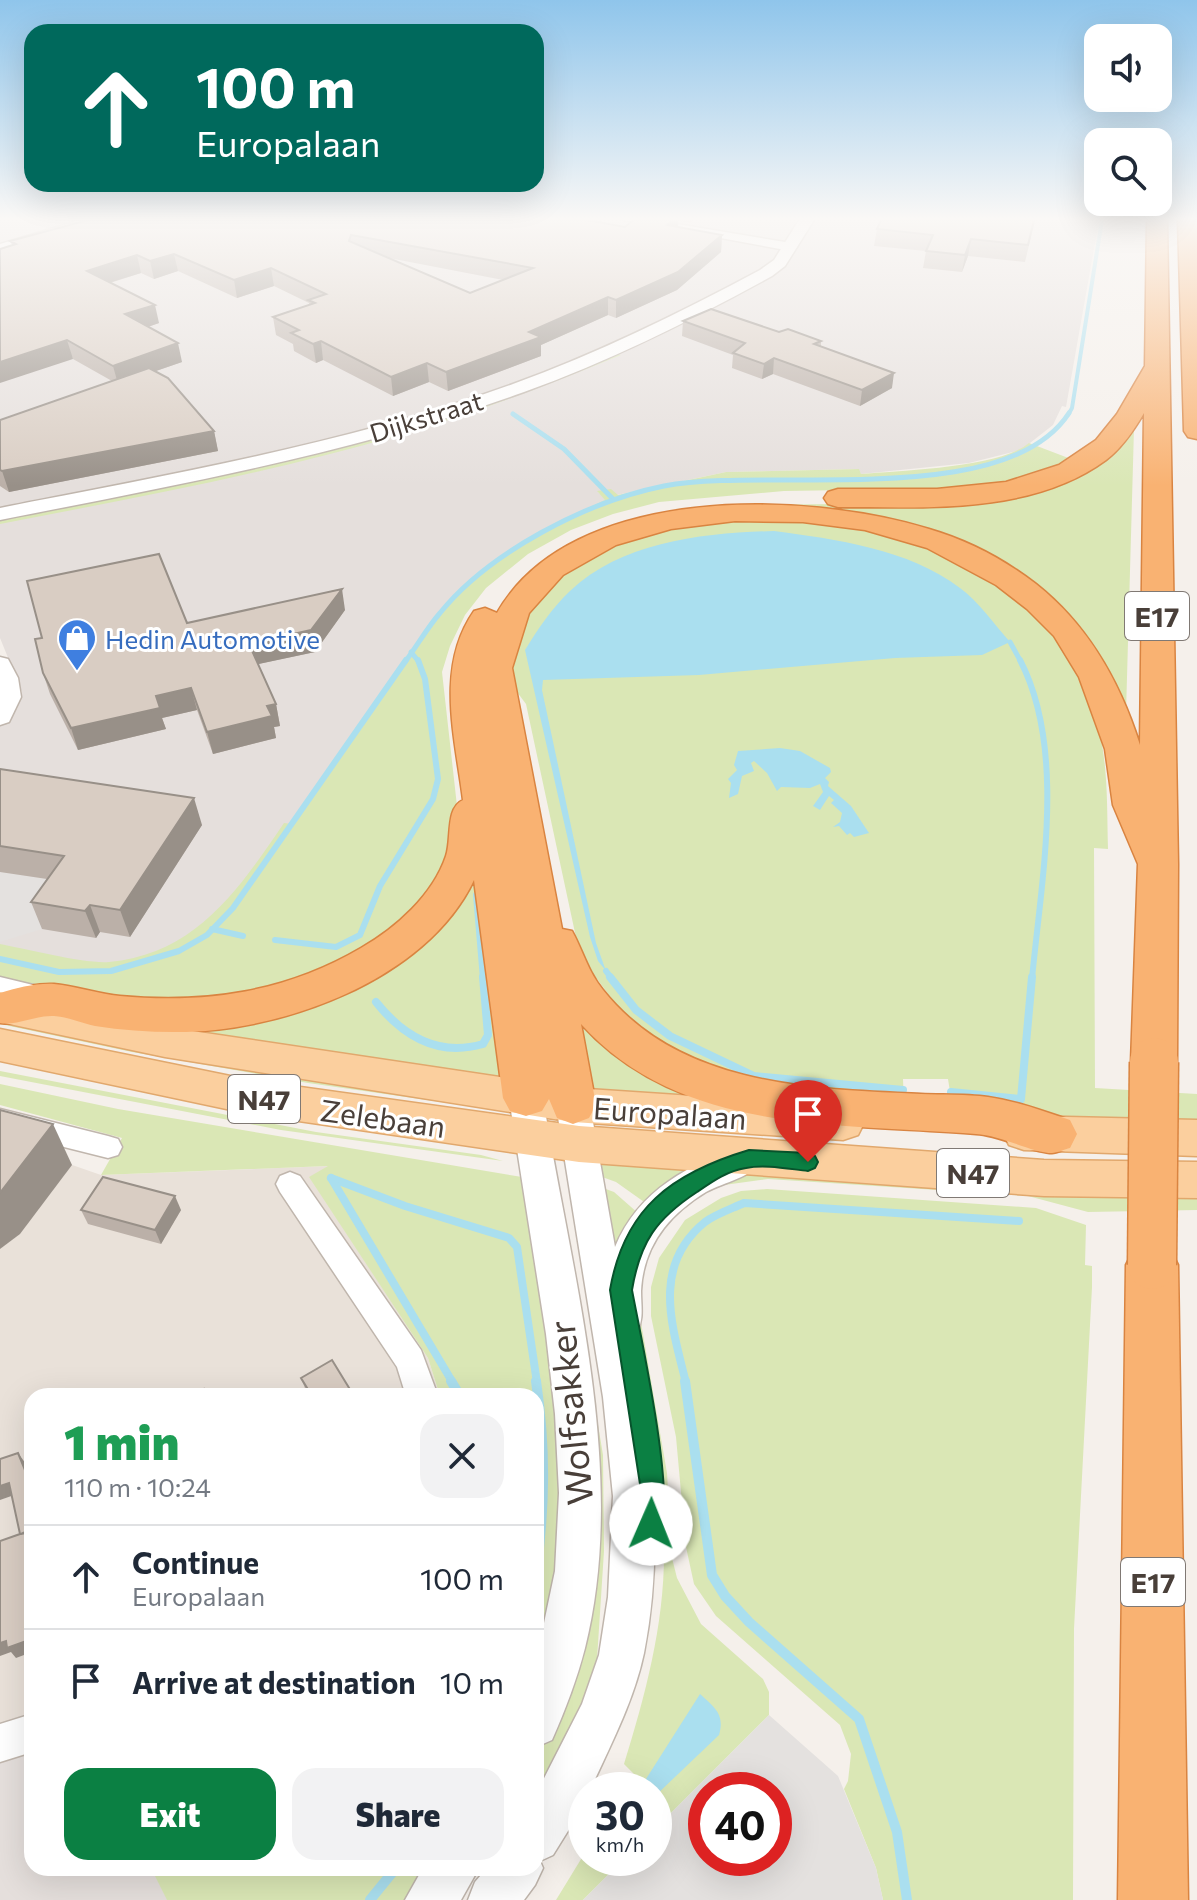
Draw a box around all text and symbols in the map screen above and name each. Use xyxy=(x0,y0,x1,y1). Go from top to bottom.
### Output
map controls xyxy=(1084,24,1172,216)
button: sound xyxy=(1084,24,1172,112)
text: 100 m xyxy=(196,51,355,120)
icon: ahead xyxy=(64,56,168,160)
text: Europalaan xyxy=(196,120,380,164)
button: search xyxy=(1084,128,1172,216)
street label: Dijkstraat xyxy=(366,384,486,448)
road number: E17 xyxy=(1125,592,1189,640)
shop icon: Hedin Automotive xyxy=(56,617,98,672)
place label: Hedin Automotive xyxy=(105,623,320,654)
road number: N47 xyxy=(228,1075,300,1123)
pin xyxy=(774,1080,842,1162)
street label: Europalaan xyxy=(592,1088,748,1136)
street label: Zelebaan xyxy=(318,1090,448,1144)
icon: arrive xyxy=(786,1092,830,1136)
road number: N47 xyxy=(937,1149,1009,1197)
street label: Wolfsakker xyxy=(537,1319,601,1507)
text: 1 min xyxy=(64,1411,179,1470)
button: close xyxy=(420,1414,504,1498)
text: 110 m · 10:24 xyxy=(64,1471,211,1502)
position arrow xyxy=(609,1482,693,1566)
text: Continue xyxy=(132,1543,259,1580)
icon: ahead xyxy=(64,1555,108,1599)
road number: E17 xyxy=(1121,1558,1185,1606)
text: 100 m xyxy=(420,1559,504,1596)
text: Europalaan xyxy=(132,1580,265,1611)
icon: arrive xyxy=(64,1659,108,1703)
text: Arrive at destination xyxy=(132,1663,416,1700)
text: 10 m xyxy=(440,1663,504,1700)
button: Exit xyxy=(64,1768,276,1860)
button: Share xyxy=(292,1768,504,1860)
speed limit sign: 40 xyxy=(688,1772,792,1876)
text: 30 xyxy=(595,1789,645,1838)
text: km/h xyxy=(596,1832,644,1856)

